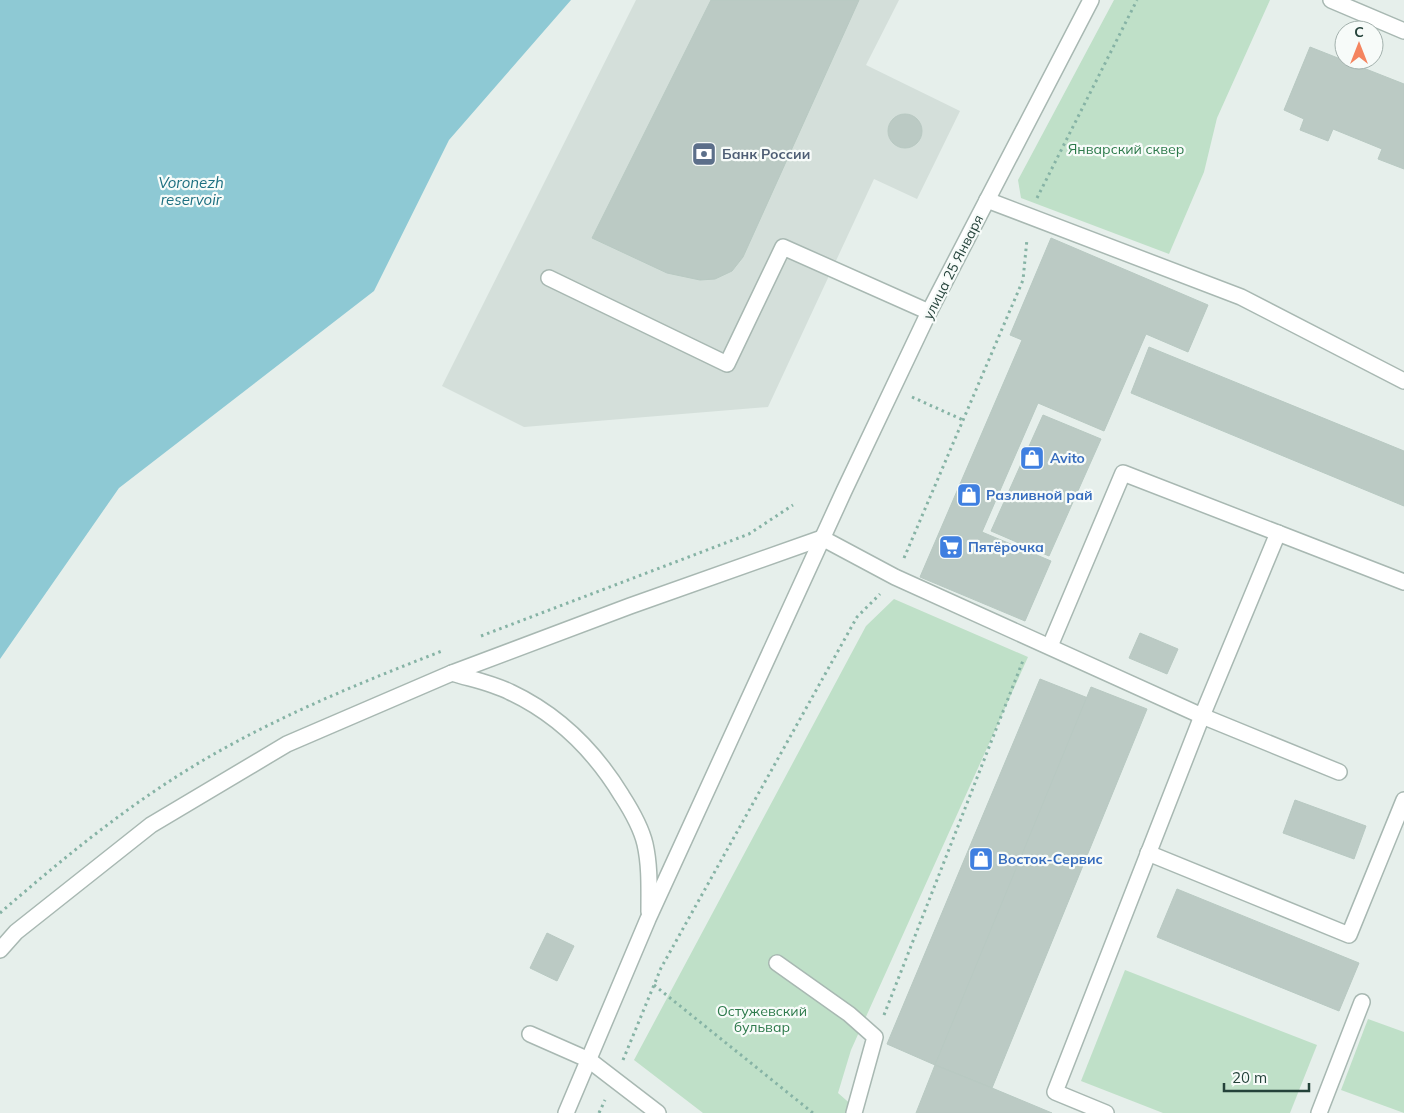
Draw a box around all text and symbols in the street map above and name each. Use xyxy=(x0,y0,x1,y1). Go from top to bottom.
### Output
north arrow xyxy=(1334,20,1384,70)
text: С xyxy=(1354,23,1364,41)
park label: Январский сквер xyxy=(1068,140,1184,158)
bank icon: Банк России xyxy=(691,141,717,167)
place label: Банк России xyxy=(722,145,810,163)
water label: Voronezh reservoir xyxy=(158,173,224,209)
street label: улица 25 Января xyxy=(919,211,987,323)
shop icon: Avito xyxy=(1019,445,1045,471)
place label: Avito xyxy=(1050,449,1085,467)
shop icon: Разливной рай xyxy=(956,482,982,508)
place label: Разливной рай xyxy=(986,486,1093,504)
supermarket icon: Пятёрочка xyxy=(938,534,964,560)
place label: Пятёрочка xyxy=(968,538,1044,556)
shop icon: Восток-Сервис xyxy=(968,846,994,872)
place label: Восток-Сервис xyxy=(998,850,1103,868)
park label: Остужевский бульвар xyxy=(717,1002,807,1036)
scale bar xyxy=(1224,1060,1309,1092)
text: 20 m xyxy=(1232,1068,1267,1087)

